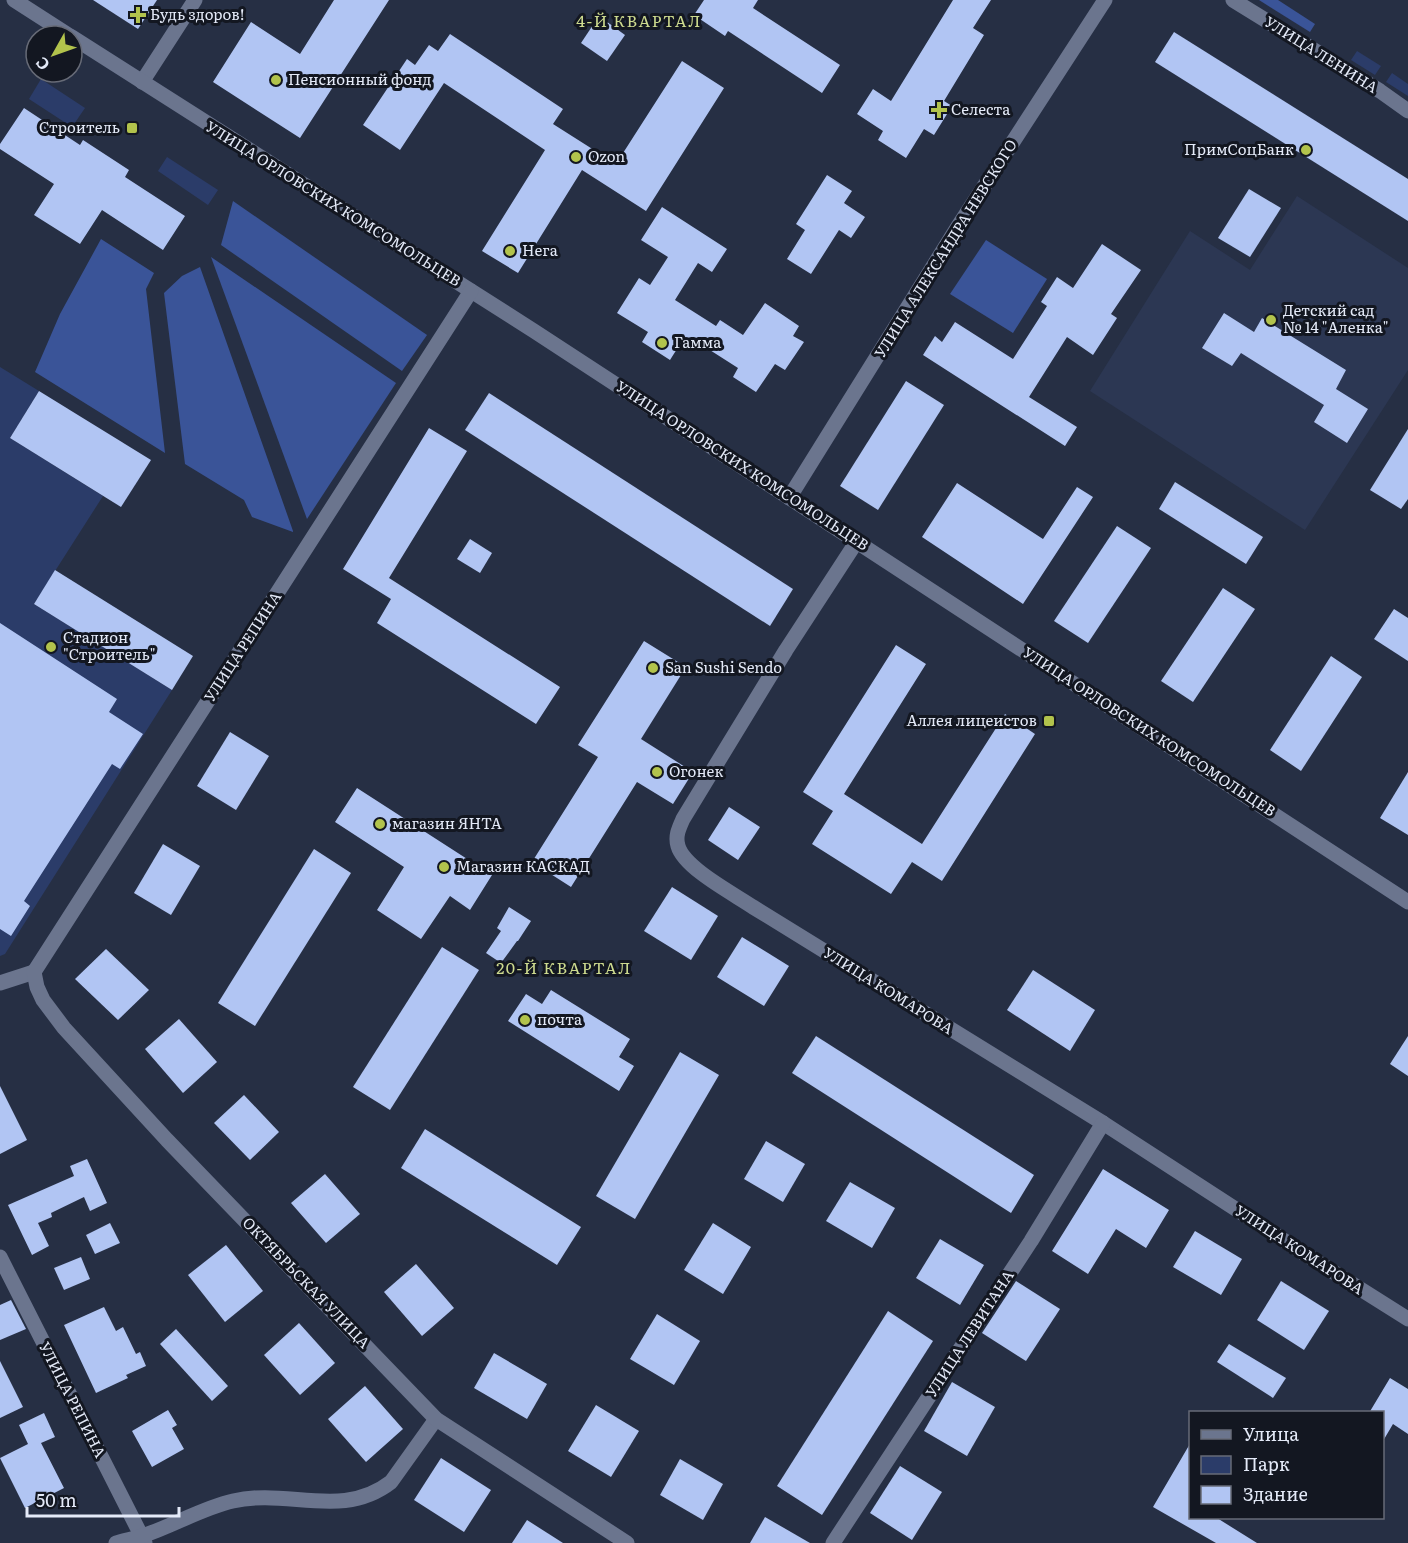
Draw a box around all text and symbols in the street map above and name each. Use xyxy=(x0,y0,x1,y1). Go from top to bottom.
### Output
place label: Будь здоров! xyxy=(150,2,245,25)
marker: Будь здоров! xyxy=(131,8,145,22)
district label: 4-Й КВАРТАЛ xyxy=(576,8,702,32)
street label: УЛИЦА ЛЕНИНА xyxy=(1261,10,1383,98)
north arrow xyxy=(24,24,84,84)
text: С xyxy=(29,52,55,76)
place label: Пенсионный фонд xyxy=(288,67,431,90)
marker: Пенсионный фонд xyxy=(269,73,283,87)
place label: Селеста xyxy=(951,97,1011,120)
marker: Селеста xyxy=(932,103,946,117)
street label: УЛИЦА ОРЛОВСКИХ КОМСОМОЛЬЦЕВ xyxy=(202,114,466,291)
place label: Строитель xyxy=(39,115,120,138)
marker: Строитель xyxy=(125,121,139,135)
street label: УЛИЦА АЛЕКСАНДРА НЕВСКОГО xyxy=(868,134,1022,362)
place label: ПримСоцБанк xyxy=(1184,137,1294,160)
marker: ПримСоцБанк xyxy=(1299,143,1313,157)
place label: Ozon xyxy=(588,144,625,167)
marker: Ozon xyxy=(569,150,583,164)
place label: Нега xyxy=(522,238,559,261)
marker: Нега xyxy=(503,244,517,258)
place label: Детский сад № 14 "Аленка" xyxy=(1283,298,1389,338)
marker: Детский сад № 14 "Аленка" xyxy=(1264,313,1278,327)
place label: Гамма xyxy=(674,330,722,353)
marker: Гамма xyxy=(655,336,669,350)
street label: УЛИЦА ОРЛОВСКИХ КОМСОМОЛЬЦЕВ xyxy=(612,374,874,555)
street label: УЛИЦА РЕПИНА xyxy=(197,586,286,706)
place label: Стадион "Строитель" xyxy=(63,625,156,665)
marker: Стадион "Строитель" xyxy=(44,640,58,654)
street label: УЛИЦА ОРЛОВСКИХ КОМСОМОЛЬЦЕВ xyxy=(1019,640,1281,821)
place label: San Sushi Sendo xyxy=(665,655,782,678)
marker: San Sushi Sendo xyxy=(646,661,660,675)
place label: Аллея лицеистов xyxy=(907,708,1037,731)
marker: Аллея лицеистов xyxy=(1042,714,1056,728)
place label: Огонек xyxy=(669,759,723,782)
marker: Огонек xyxy=(650,765,664,779)
place label: магазин ЯНТА xyxy=(392,811,502,834)
marker: магазин ЯНТА xyxy=(373,817,387,831)
place label: Магазин КАСКАД xyxy=(456,854,590,877)
marker: Магазин КАСКАД xyxy=(437,860,451,874)
street label: УЛИЦА КОМАРОВА xyxy=(819,940,958,1039)
district label: 20-Й КВАРТАЛ xyxy=(496,955,632,979)
place label: почта xyxy=(537,1007,583,1030)
marker: почта xyxy=(518,1013,532,1027)
street label: УЛИЦА КОМАРОВА xyxy=(1231,1198,1369,1299)
street label: ОКТЯБРЬСКАЯ УЛИЦА xyxy=(238,1211,376,1353)
street label: УЛИЦА ЛЕВИТАНА xyxy=(919,1265,1019,1401)
street label: УЛИЦА РЕПИНА xyxy=(34,1337,113,1461)
legend xyxy=(1189,1411,1384,1519)
text: Улица xyxy=(1243,1420,1299,1447)
text: Парк xyxy=(1243,1450,1290,1477)
scale bar xyxy=(27,1480,178,1518)
text: Здание xyxy=(1243,1480,1308,1507)
text: 50 m xyxy=(36,1486,77,1513)

